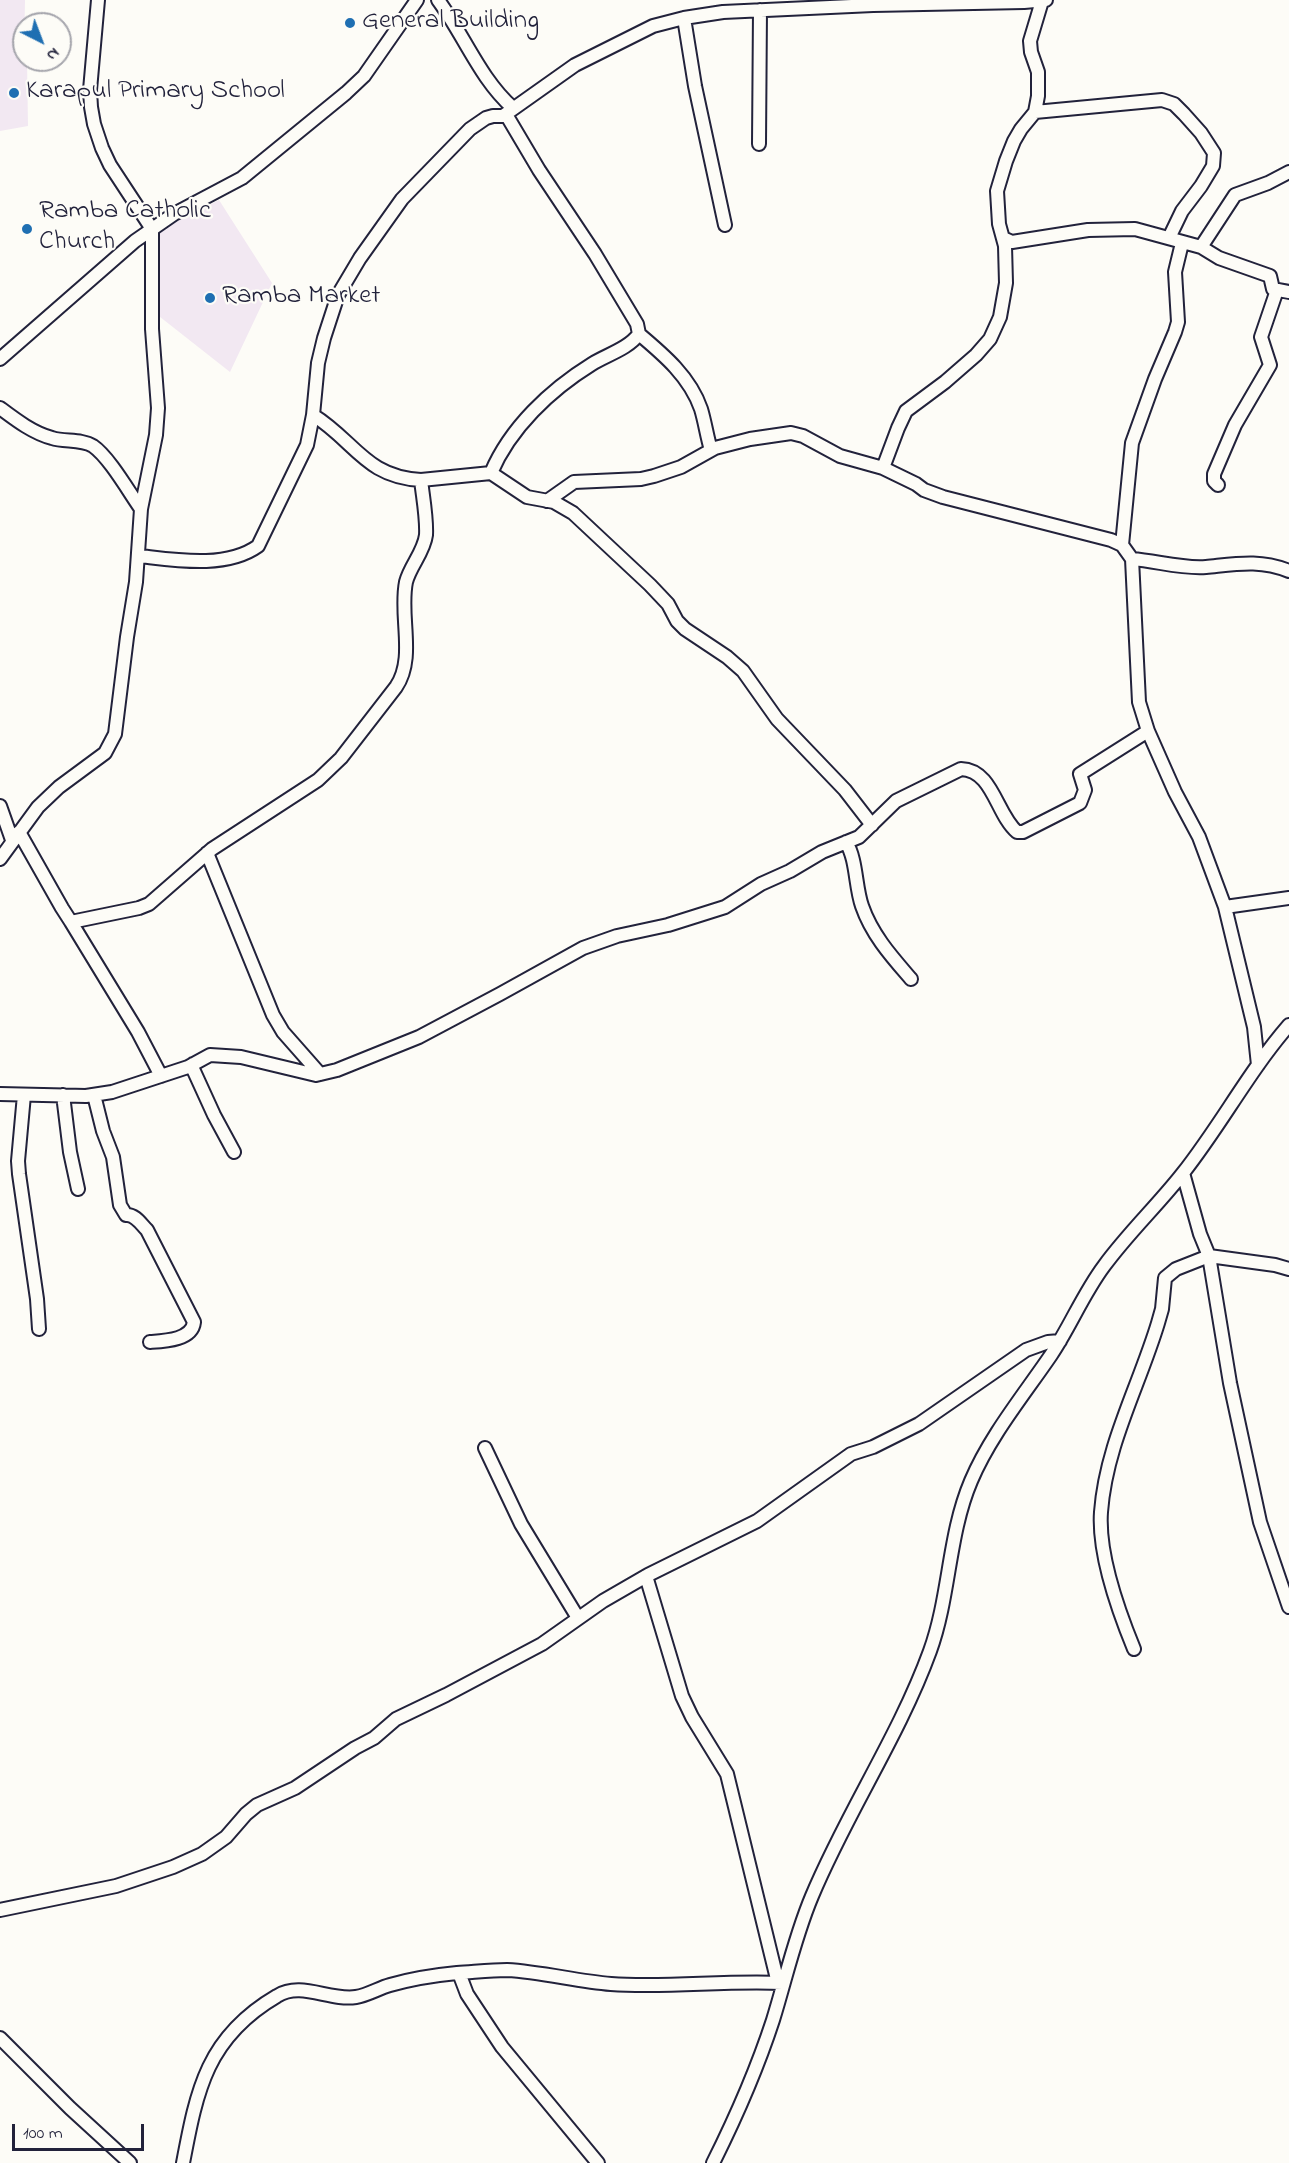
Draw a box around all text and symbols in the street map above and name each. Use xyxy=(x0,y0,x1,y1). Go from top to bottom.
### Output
place label: General Building xyxy=(362,7,539,39)
north arrow xyxy=(12,12,72,72)
marker: General Building xyxy=(343,16,357,30)
text: N xyxy=(41,41,65,66)
place label: Karapul Primary School xyxy=(26,77,285,109)
marker: Karapul Primary School xyxy=(7,86,21,100)
place label: Ramba Catholic Church xyxy=(39,197,211,260)
marker: Ramba Catholic Church xyxy=(20,222,34,236)
place label: Ramba Market xyxy=(222,282,380,314)
marker: Ramba Market xyxy=(203,291,217,305)
scale bar xyxy=(15,2112,147,2150)
text: 100 m xyxy=(23,2121,63,2147)

